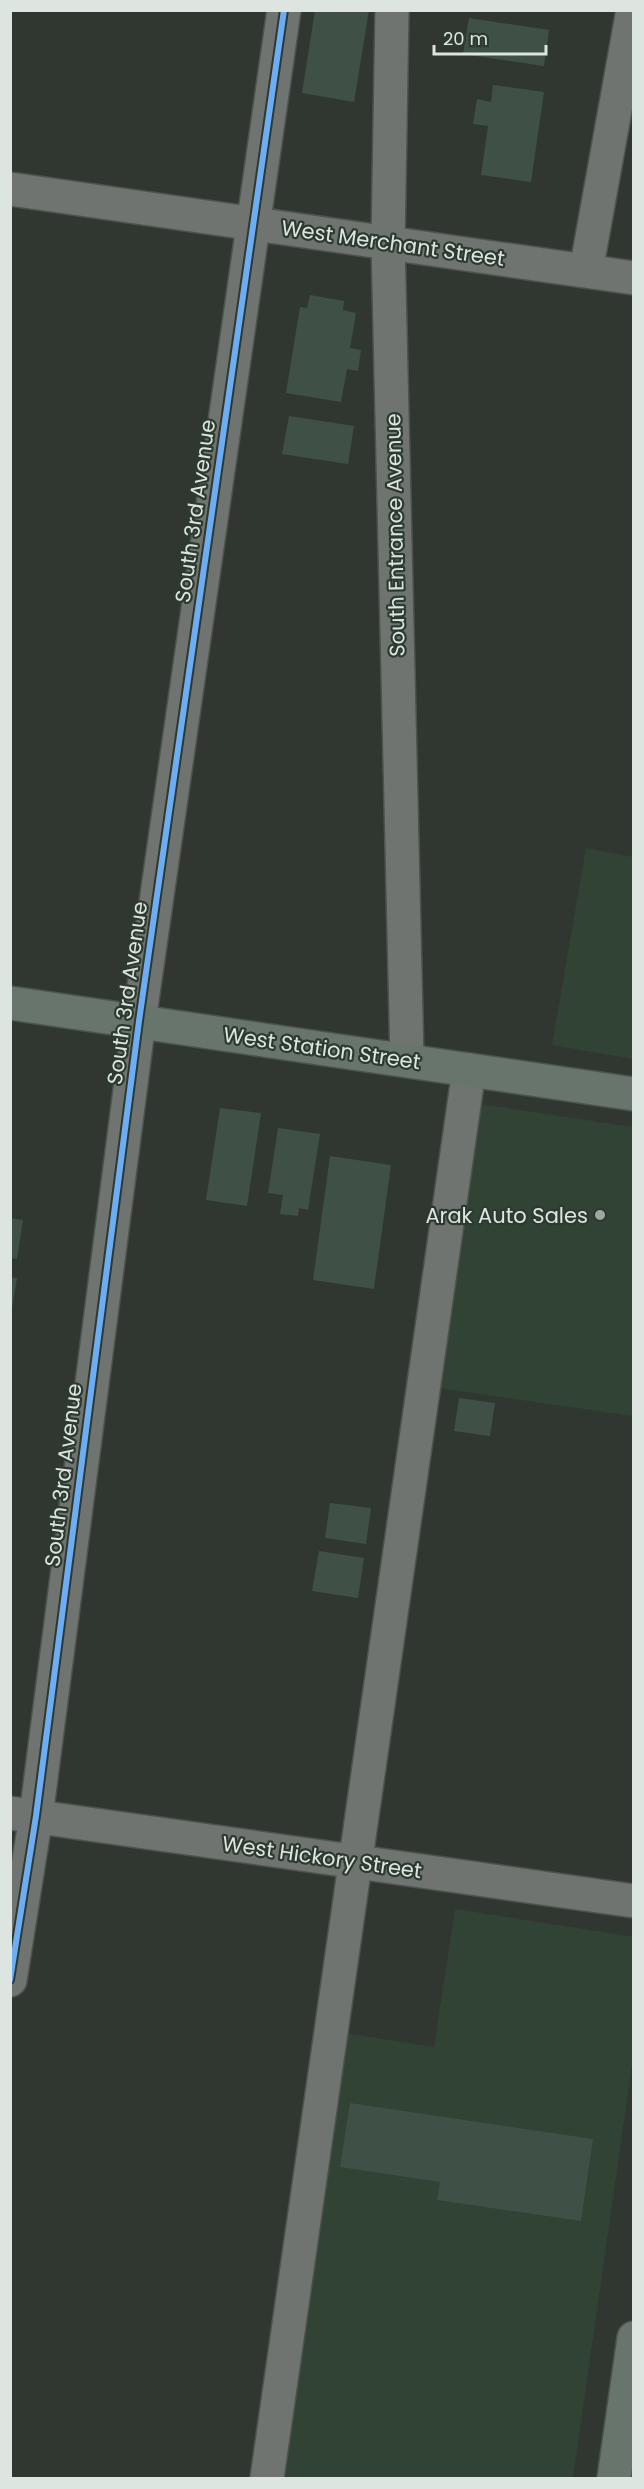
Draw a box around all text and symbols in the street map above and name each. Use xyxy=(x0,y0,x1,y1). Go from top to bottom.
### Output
scale bar xyxy=(434,18,546,56)
text: 20 m xyxy=(443,26,488,51)
street label: West Merchant Street xyxy=(279,213,507,273)
street label: South Entrance Avenue xyxy=(378,413,412,657)
street label: South 3rd Avenue xyxy=(168,417,222,605)
street label: South 3rd Avenue xyxy=(100,899,154,1087)
street label: West Station Street xyxy=(222,1020,422,1076)
place label: Arak Auto Sales xyxy=(425,1201,588,1230)
marker: Arak Auto Sales xyxy=(593,1208,607,1222)
street label: South 3rd Avenue xyxy=(37,1382,89,1568)
street label: West Hickory Street xyxy=(220,1829,424,1885)

